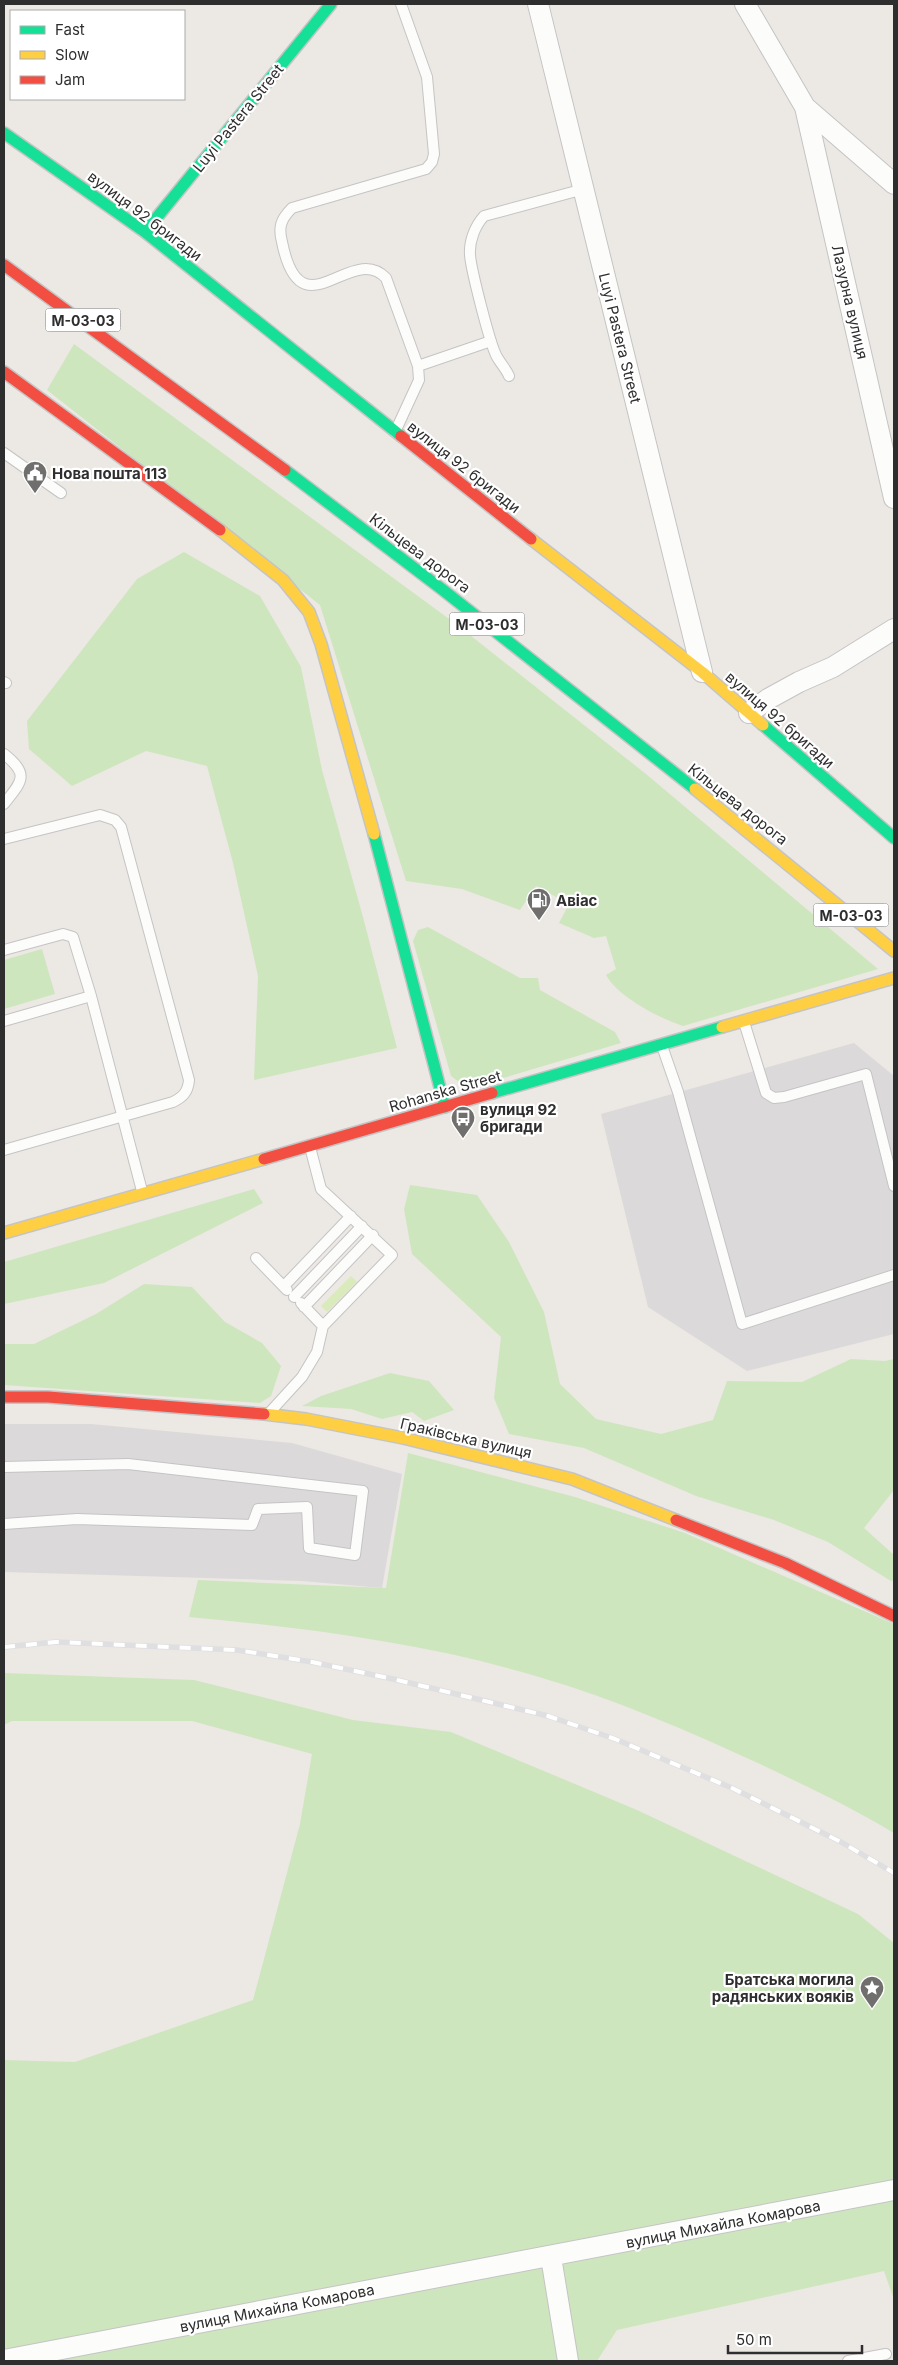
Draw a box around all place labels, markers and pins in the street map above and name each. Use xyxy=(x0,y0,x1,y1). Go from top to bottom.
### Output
public building icon: Нова пошта 113 xyxy=(22,460,48,494)
place label: Нова пошта 113 xyxy=(52,464,167,483)
fuel station icon: Авіас xyxy=(526,887,552,921)
place label: Авіас xyxy=(556,891,598,910)
place label: вулиця 92 бригади xyxy=(480,1100,557,1136)
bus stop icon: вулиця 92 бригади xyxy=(450,1105,476,1139)
place label: Братська могила радянських вояків xyxy=(712,1970,854,2006)
place icon: Братська могила радянських вояків xyxy=(859,1975,885,2009)

